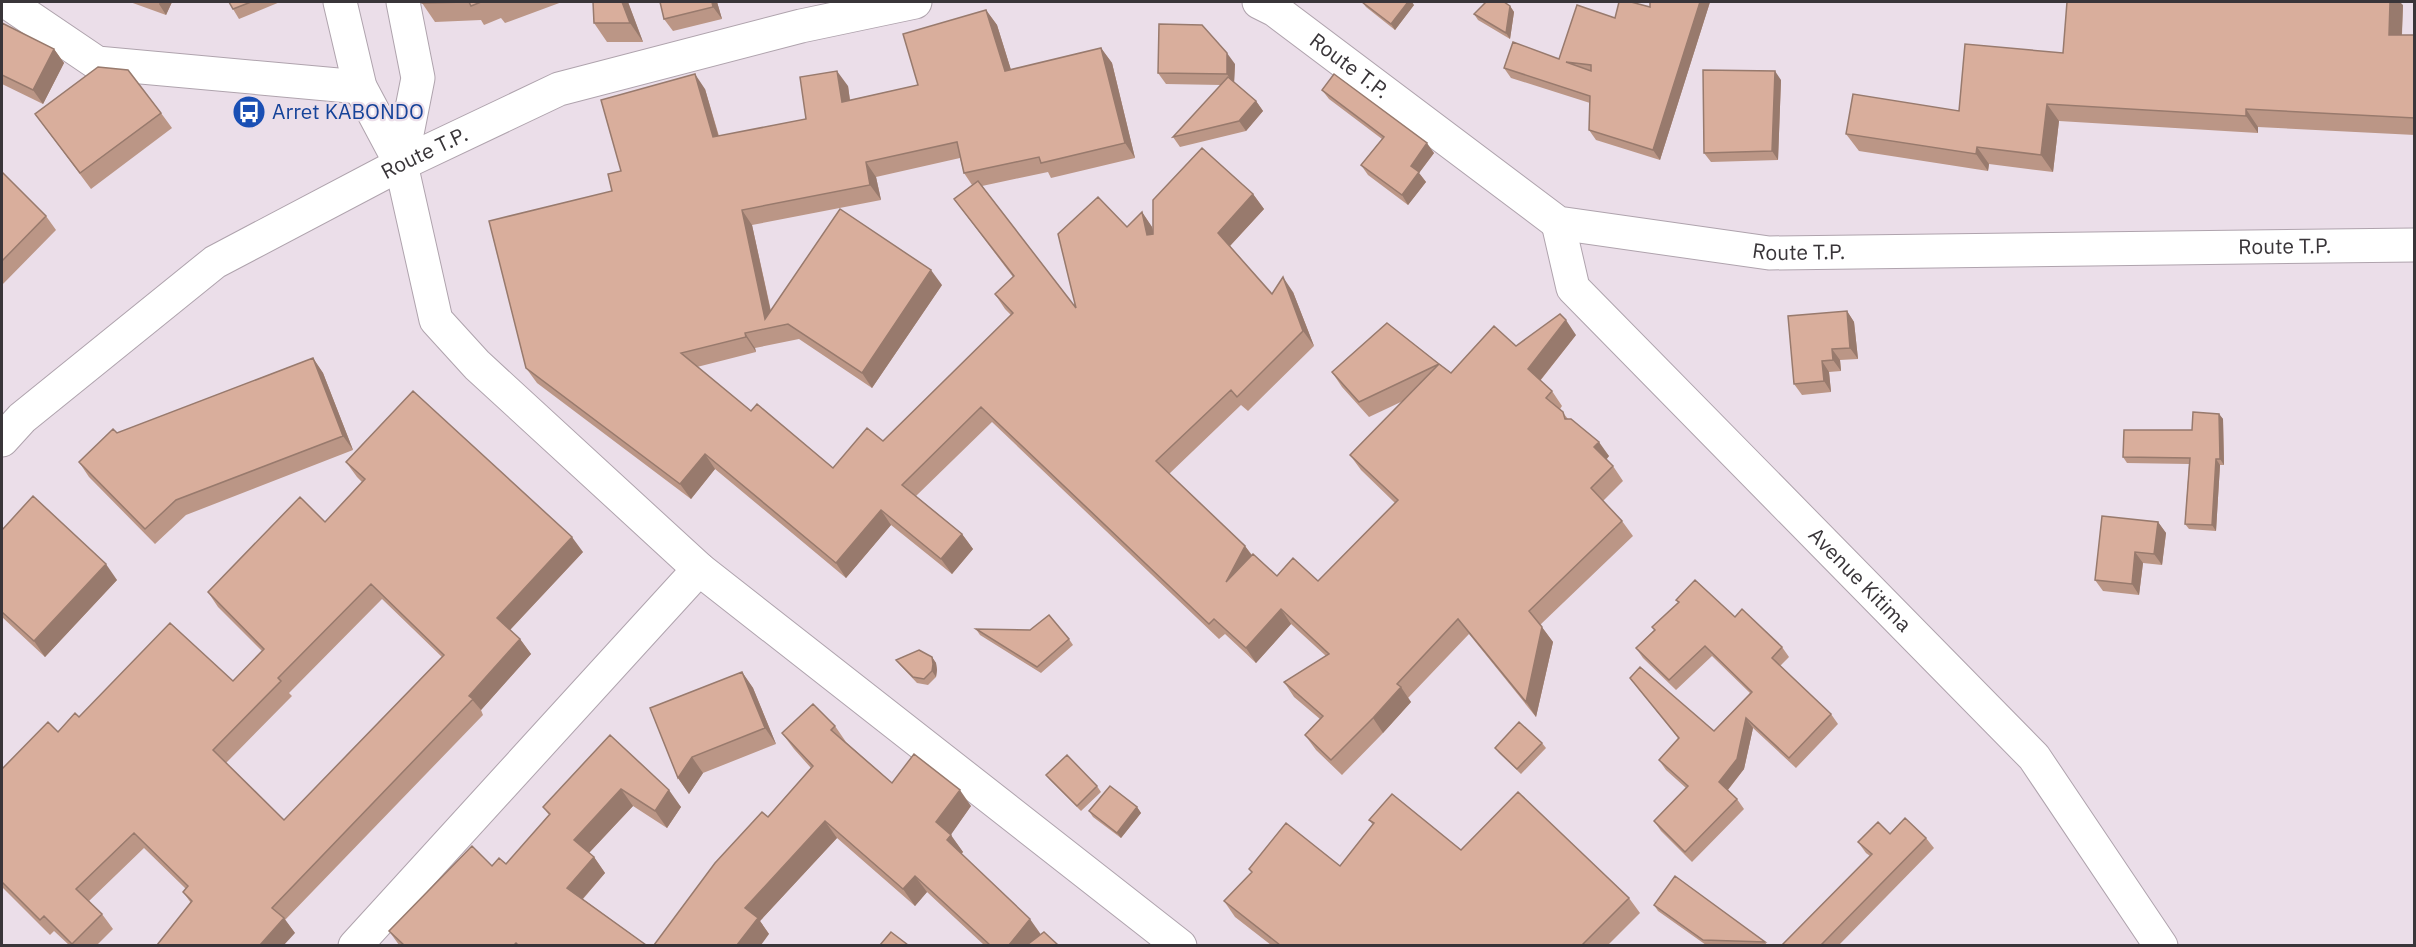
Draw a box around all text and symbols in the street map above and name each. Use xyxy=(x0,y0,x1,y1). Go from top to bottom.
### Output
street label: Route T.P. xyxy=(1304,26,1396,104)
bus stop icon: Arret KABONDO xyxy=(231,94,267,130)
place label: Arret KABONDO xyxy=(272,97,424,125)
street label: Route T.P. xyxy=(376,119,472,185)
street label: Route T.P. xyxy=(2238,231,2331,260)
street label: Route T.P. xyxy=(1751,236,1845,266)
street label: Avenue Kitima xyxy=(1803,521,1918,637)

